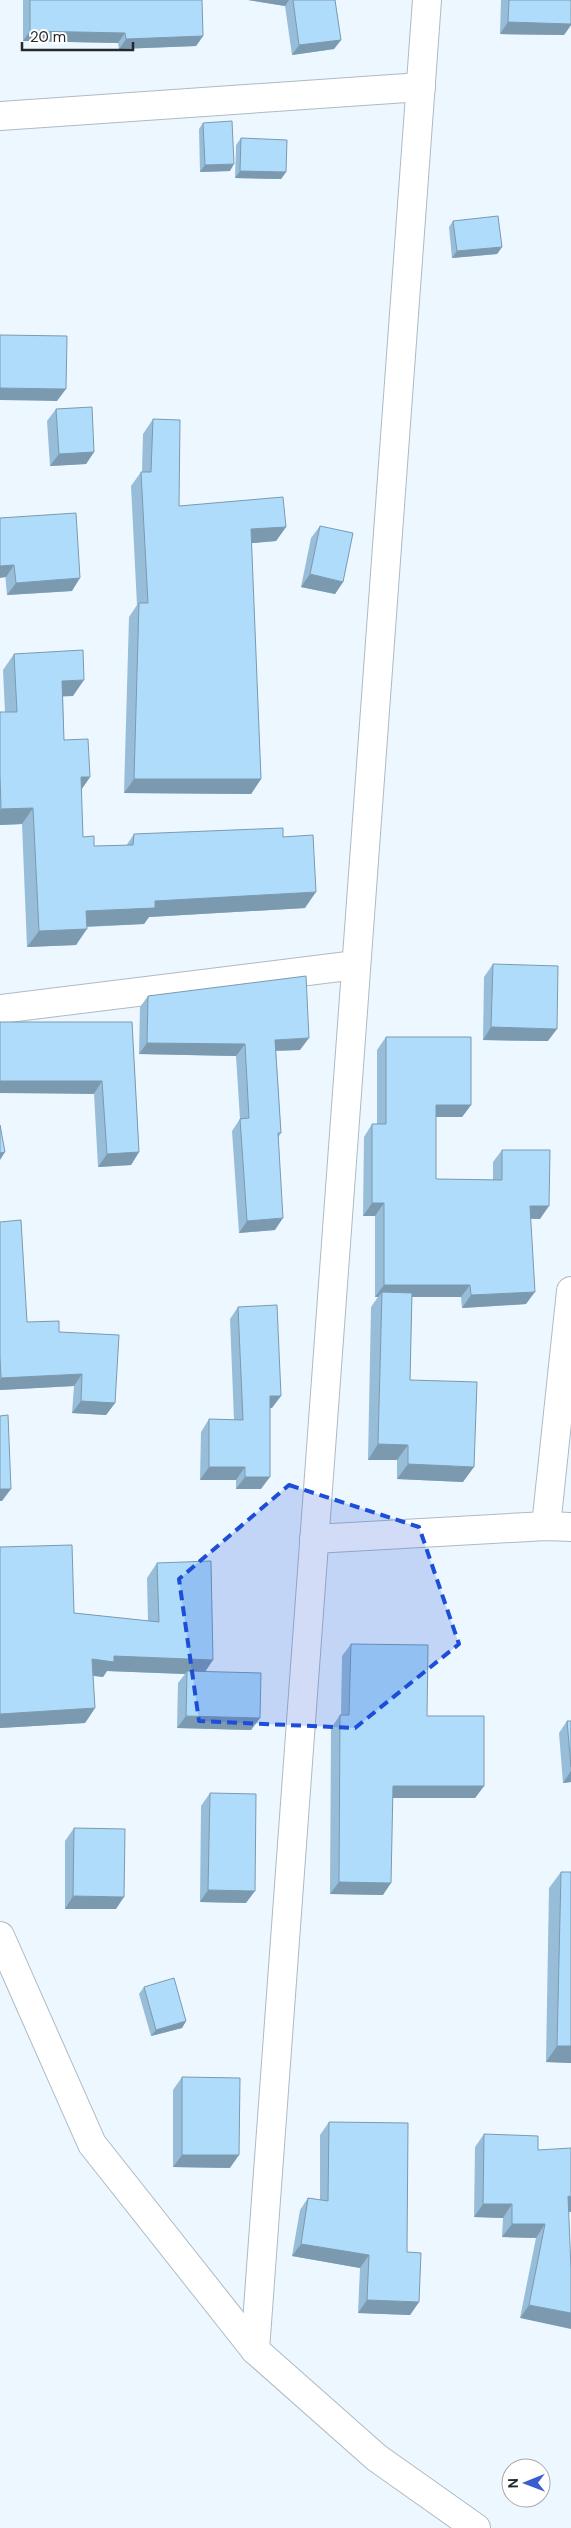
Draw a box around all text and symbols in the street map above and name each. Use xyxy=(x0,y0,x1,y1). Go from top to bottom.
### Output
scale bar xyxy=(22,20,134,52)
text: 20 m xyxy=(30,27,66,47)
north arrow xyxy=(501,2458,551,2508)
text: N xyxy=(504,2478,522,2488)

